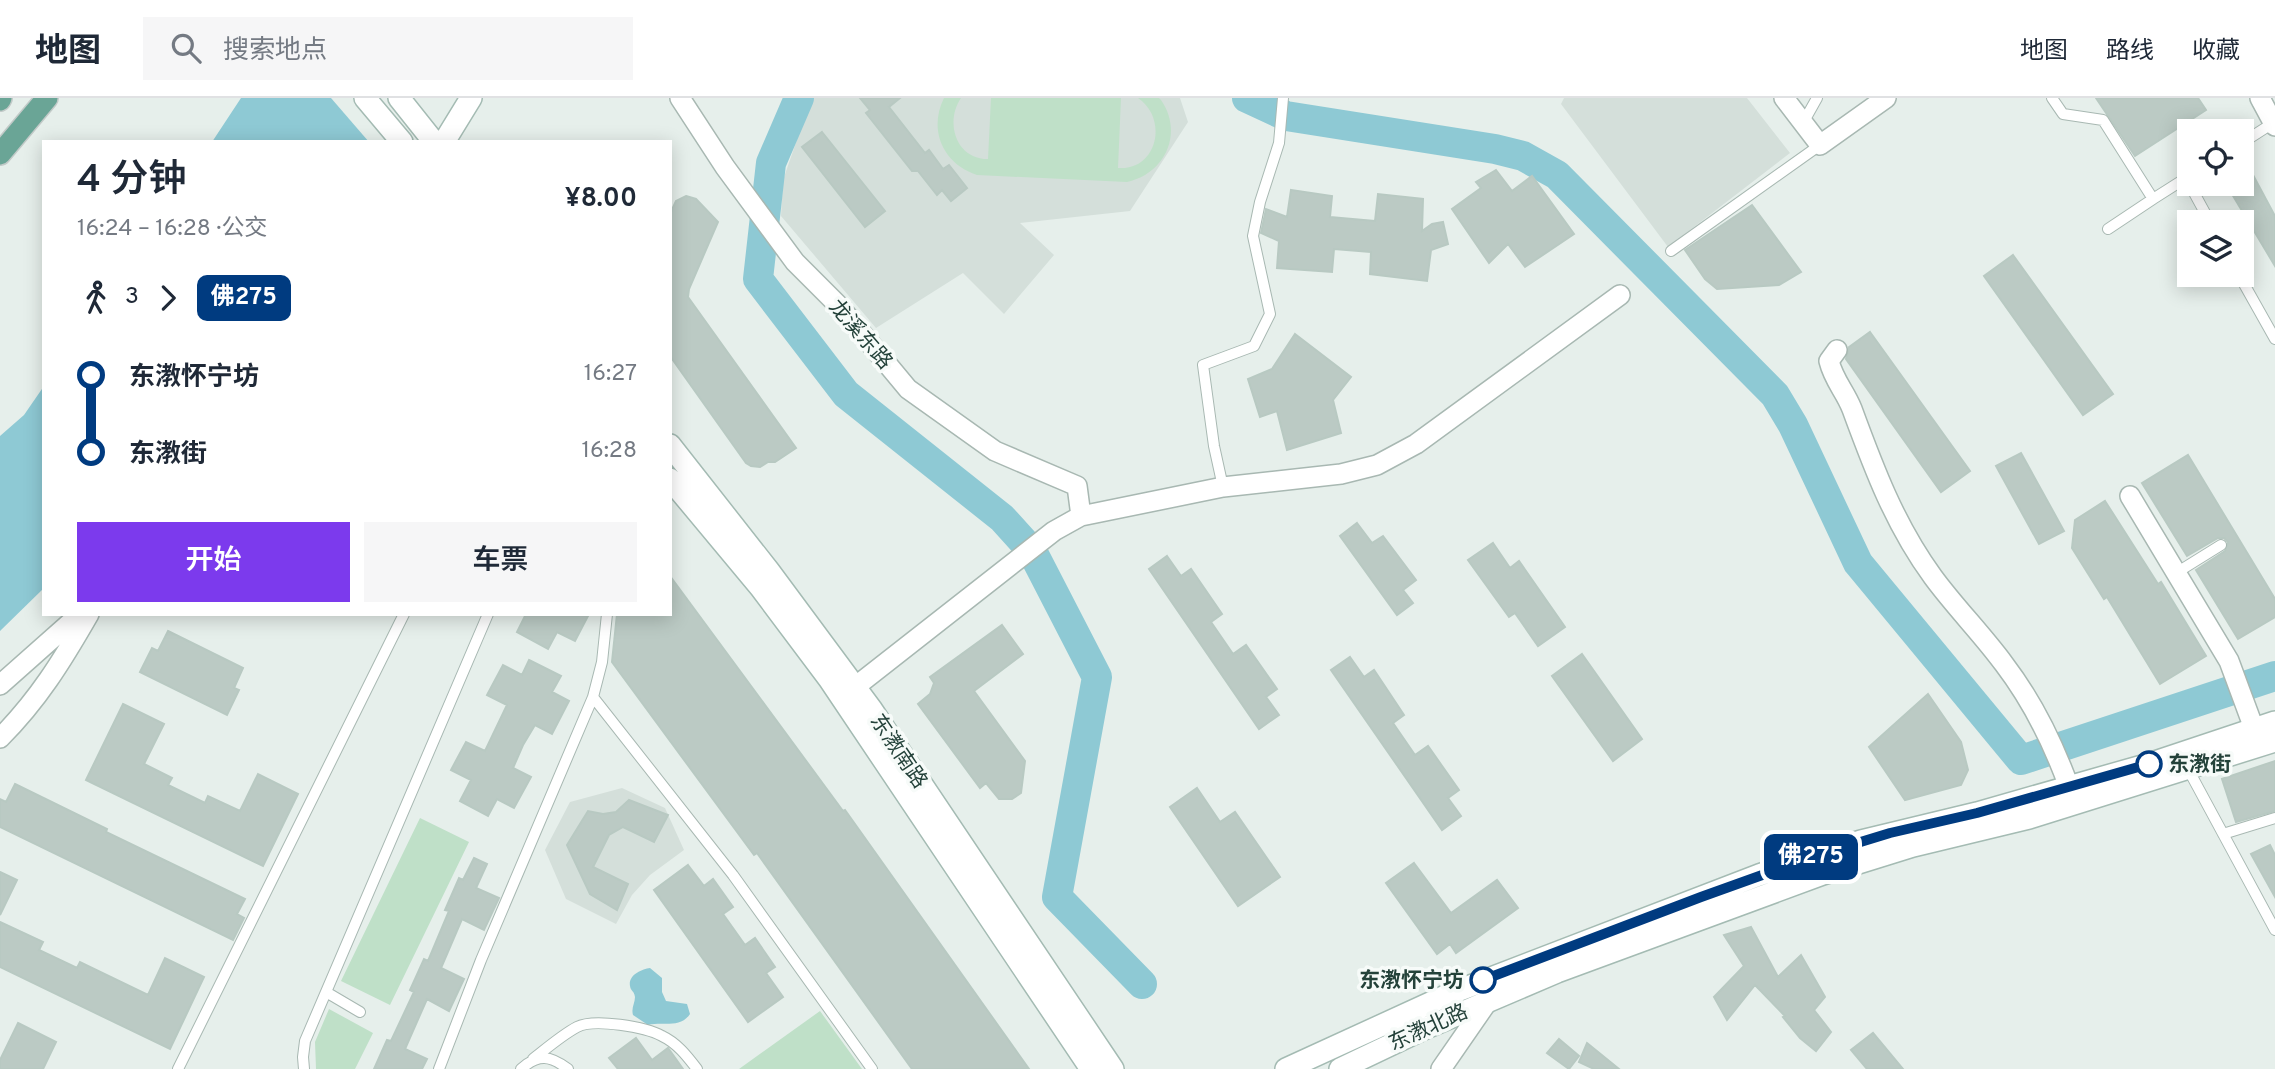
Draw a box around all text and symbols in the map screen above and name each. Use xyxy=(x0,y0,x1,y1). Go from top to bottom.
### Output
search box xyxy=(143,17,633,80)
icon: search xyxy=(167,29,205,67)
text: 地图 xyxy=(35,32,101,74)
text: 搜索地点 xyxy=(223,35,327,68)
text: 地图 xyxy=(2020,37,2068,67)
text: 路线 xyxy=(2106,37,2154,67)
text: 收藏 xyxy=(2192,37,2240,67)
map controls xyxy=(2177,119,2254,287)
button: locate xyxy=(2177,119,2254,196)
text: 4 分钟 xyxy=(77,157,186,206)
text: ¥8.00 xyxy=(565,183,637,216)
button: layers xyxy=(2177,210,2254,287)
text: 16:24 – 16:28 · 公交 xyxy=(77,215,268,244)
icon: walk xyxy=(77,279,115,317)
icon: forward xyxy=(149,279,187,317)
text: 3 xyxy=(125,283,139,312)
text: 佛275 xyxy=(211,283,277,313)
street label: 龙溪东路 xyxy=(822,294,898,376)
text: 16:27 xyxy=(584,360,637,389)
text: 东漖怀宁坊 xyxy=(129,362,259,395)
text: 16:28 xyxy=(581,437,637,466)
text: 东漖街 xyxy=(129,439,207,472)
button: 开始 xyxy=(77,522,350,602)
button: 车票 xyxy=(364,522,637,602)
street label: 东漖南路 xyxy=(863,709,932,794)
marker: 东漖街 xyxy=(2136,751,2162,777)
place label: 东漖街 xyxy=(2168,752,2231,779)
line badge: 佛275 xyxy=(1762,834,1860,880)
text: 佛275 xyxy=(1778,842,1844,872)
marker: 东漖怀宁坊 xyxy=(1470,967,1496,993)
place label: 东漖怀宁坊 xyxy=(1359,968,1464,995)
street label: 东漖北路 xyxy=(1385,999,1472,1058)

